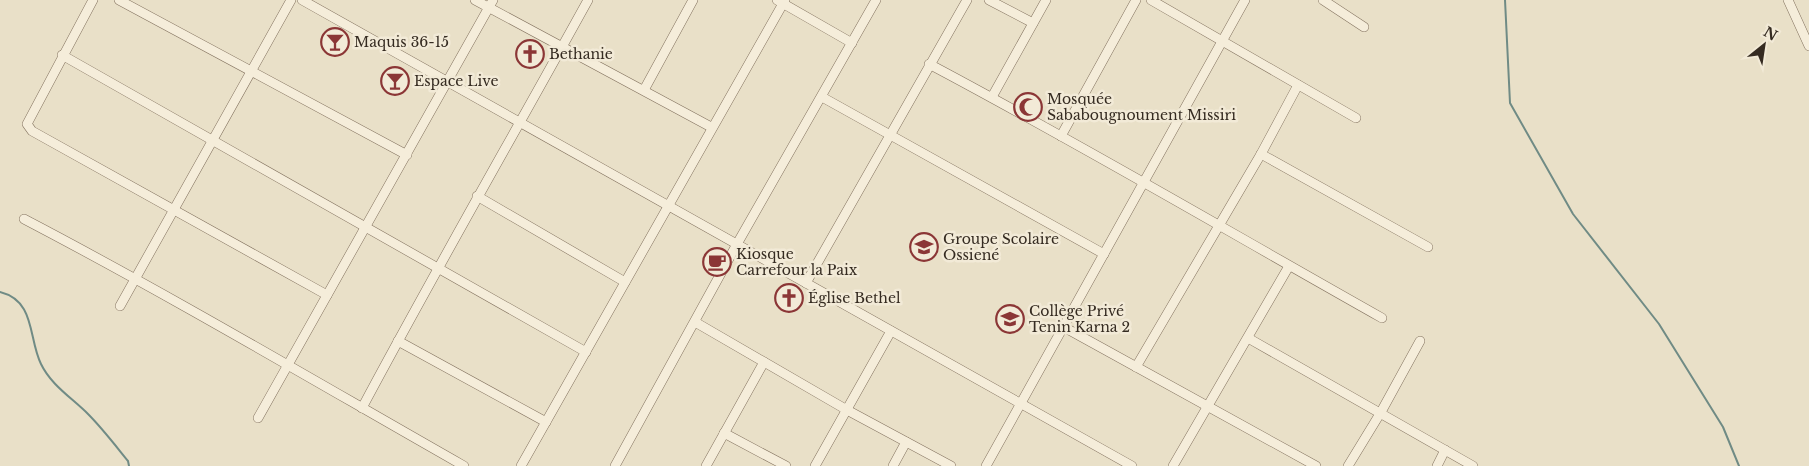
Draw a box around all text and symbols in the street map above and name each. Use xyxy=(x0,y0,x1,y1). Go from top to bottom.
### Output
north arrow xyxy=(1739,20,1789,70)
text: N xyxy=(1760,23,1781,45)
bar icon: Maquis 36-15 xyxy=(320,27,350,57)
place label: Maquis 36-15 xyxy=(354,33,449,51)
church icon: Bethanie xyxy=(515,39,545,69)
place label: Bethanie xyxy=(549,45,613,63)
bar icon: Espace Live xyxy=(380,66,410,96)
place label: Espace Live xyxy=(414,72,498,90)
place label: Mosquée Sababougnoument Missiri xyxy=(1047,90,1236,124)
mosque icon: Mosquée Sababougnoument Missiri xyxy=(1013,92,1043,122)
place label: Groupe Scolaire Ossiené xyxy=(943,230,1059,264)
school or university icon: Groupe Scolaire Ossiené xyxy=(909,232,939,262)
place label: Kiosque Carrefour la Paix xyxy=(736,245,858,279)
cafe icon: Kiosque Carrefour la Paix xyxy=(702,247,732,277)
church icon: Église Bethel xyxy=(774,283,804,313)
place label: Église Bethel xyxy=(808,289,901,307)
place label: Collège Privé Tenin Karna 2 xyxy=(1029,302,1130,336)
school or university icon: Collège Privé Tenin Karna 2 xyxy=(995,304,1025,334)

